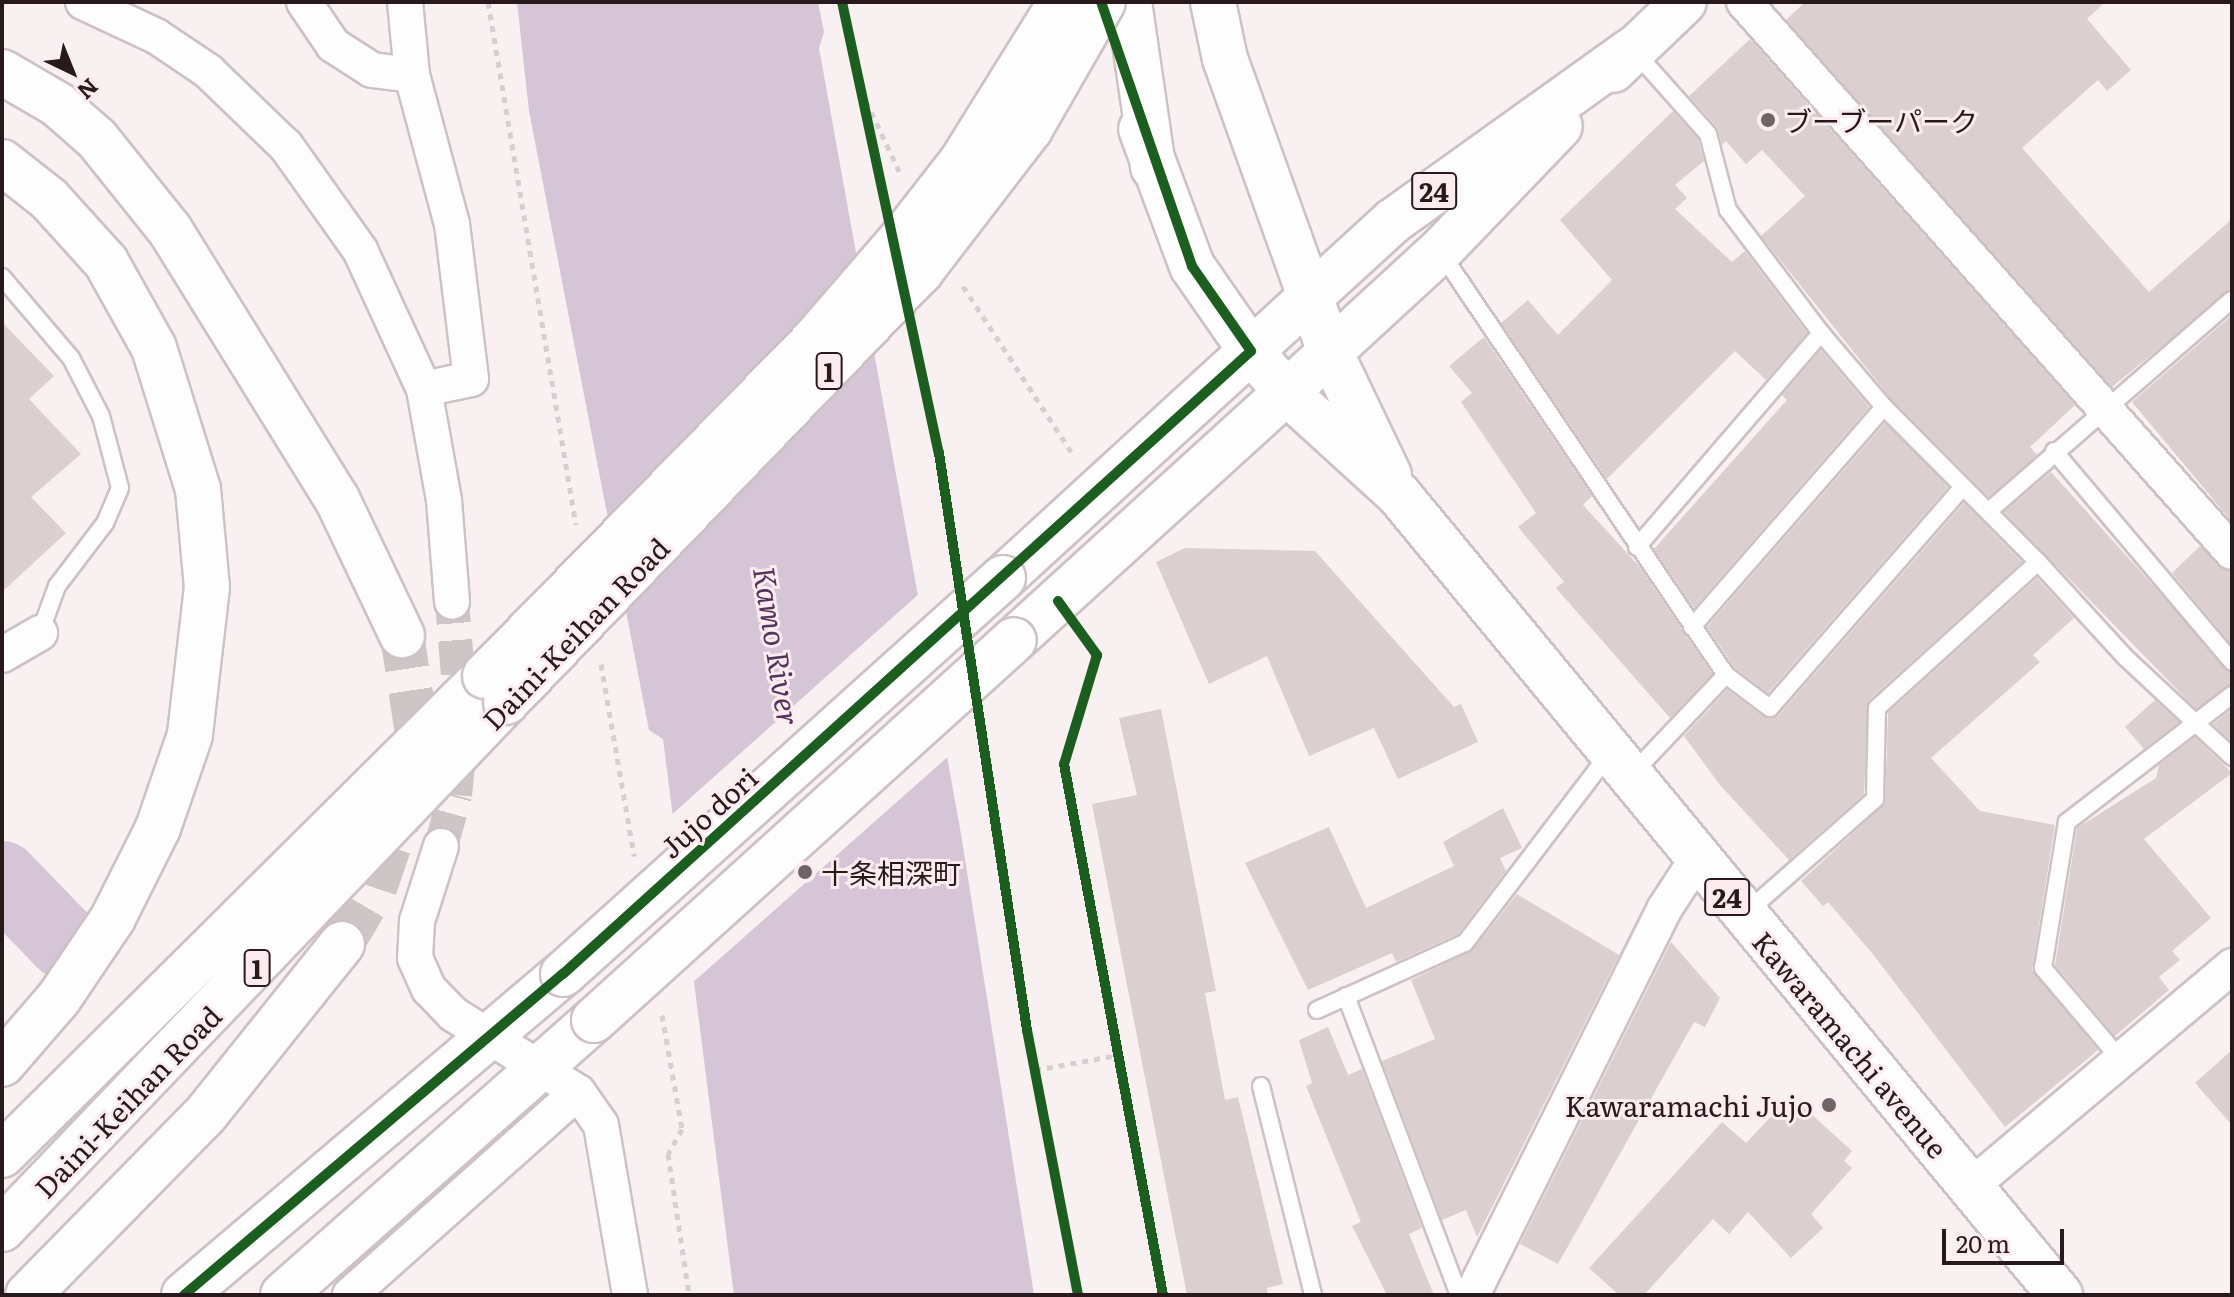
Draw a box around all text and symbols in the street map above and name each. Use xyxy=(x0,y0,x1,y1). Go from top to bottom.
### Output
north arrow xyxy=(32,32,112,112)
text: N xyxy=(71,72,107,108)
place label: ブーブーパーク xyxy=(1784,103,1980,137)
marker: ブーブーパーク xyxy=(1759,111,1777,129)
road number: 24 xyxy=(1410,169,1458,213)
road number: 1 xyxy=(815,349,843,393)
street label: Daini-Keihan Road xyxy=(475,530,675,736)
water label: Kamo River xyxy=(748,564,808,728)
street label: Jujo dori xyxy=(653,760,763,864)
place label: 十条相深町 xyxy=(821,855,961,889)
marker: 十条相深町 xyxy=(796,863,814,881)
road number: 24 xyxy=(1703,875,1751,919)
street label: Kawaramachi avenue xyxy=(1747,924,1955,1164)
road number: 1 xyxy=(243,946,271,990)
street label: Daini-Keihan Road xyxy=(27,998,227,1204)
place label: Kawaramachi Jujo xyxy=(1565,1088,1813,1122)
marker: Kawaramachi Jujo xyxy=(1820,1096,1838,1114)
scale bar xyxy=(1946,1213,2068,1263)
text: 20 m xyxy=(1956,1225,2010,1260)

